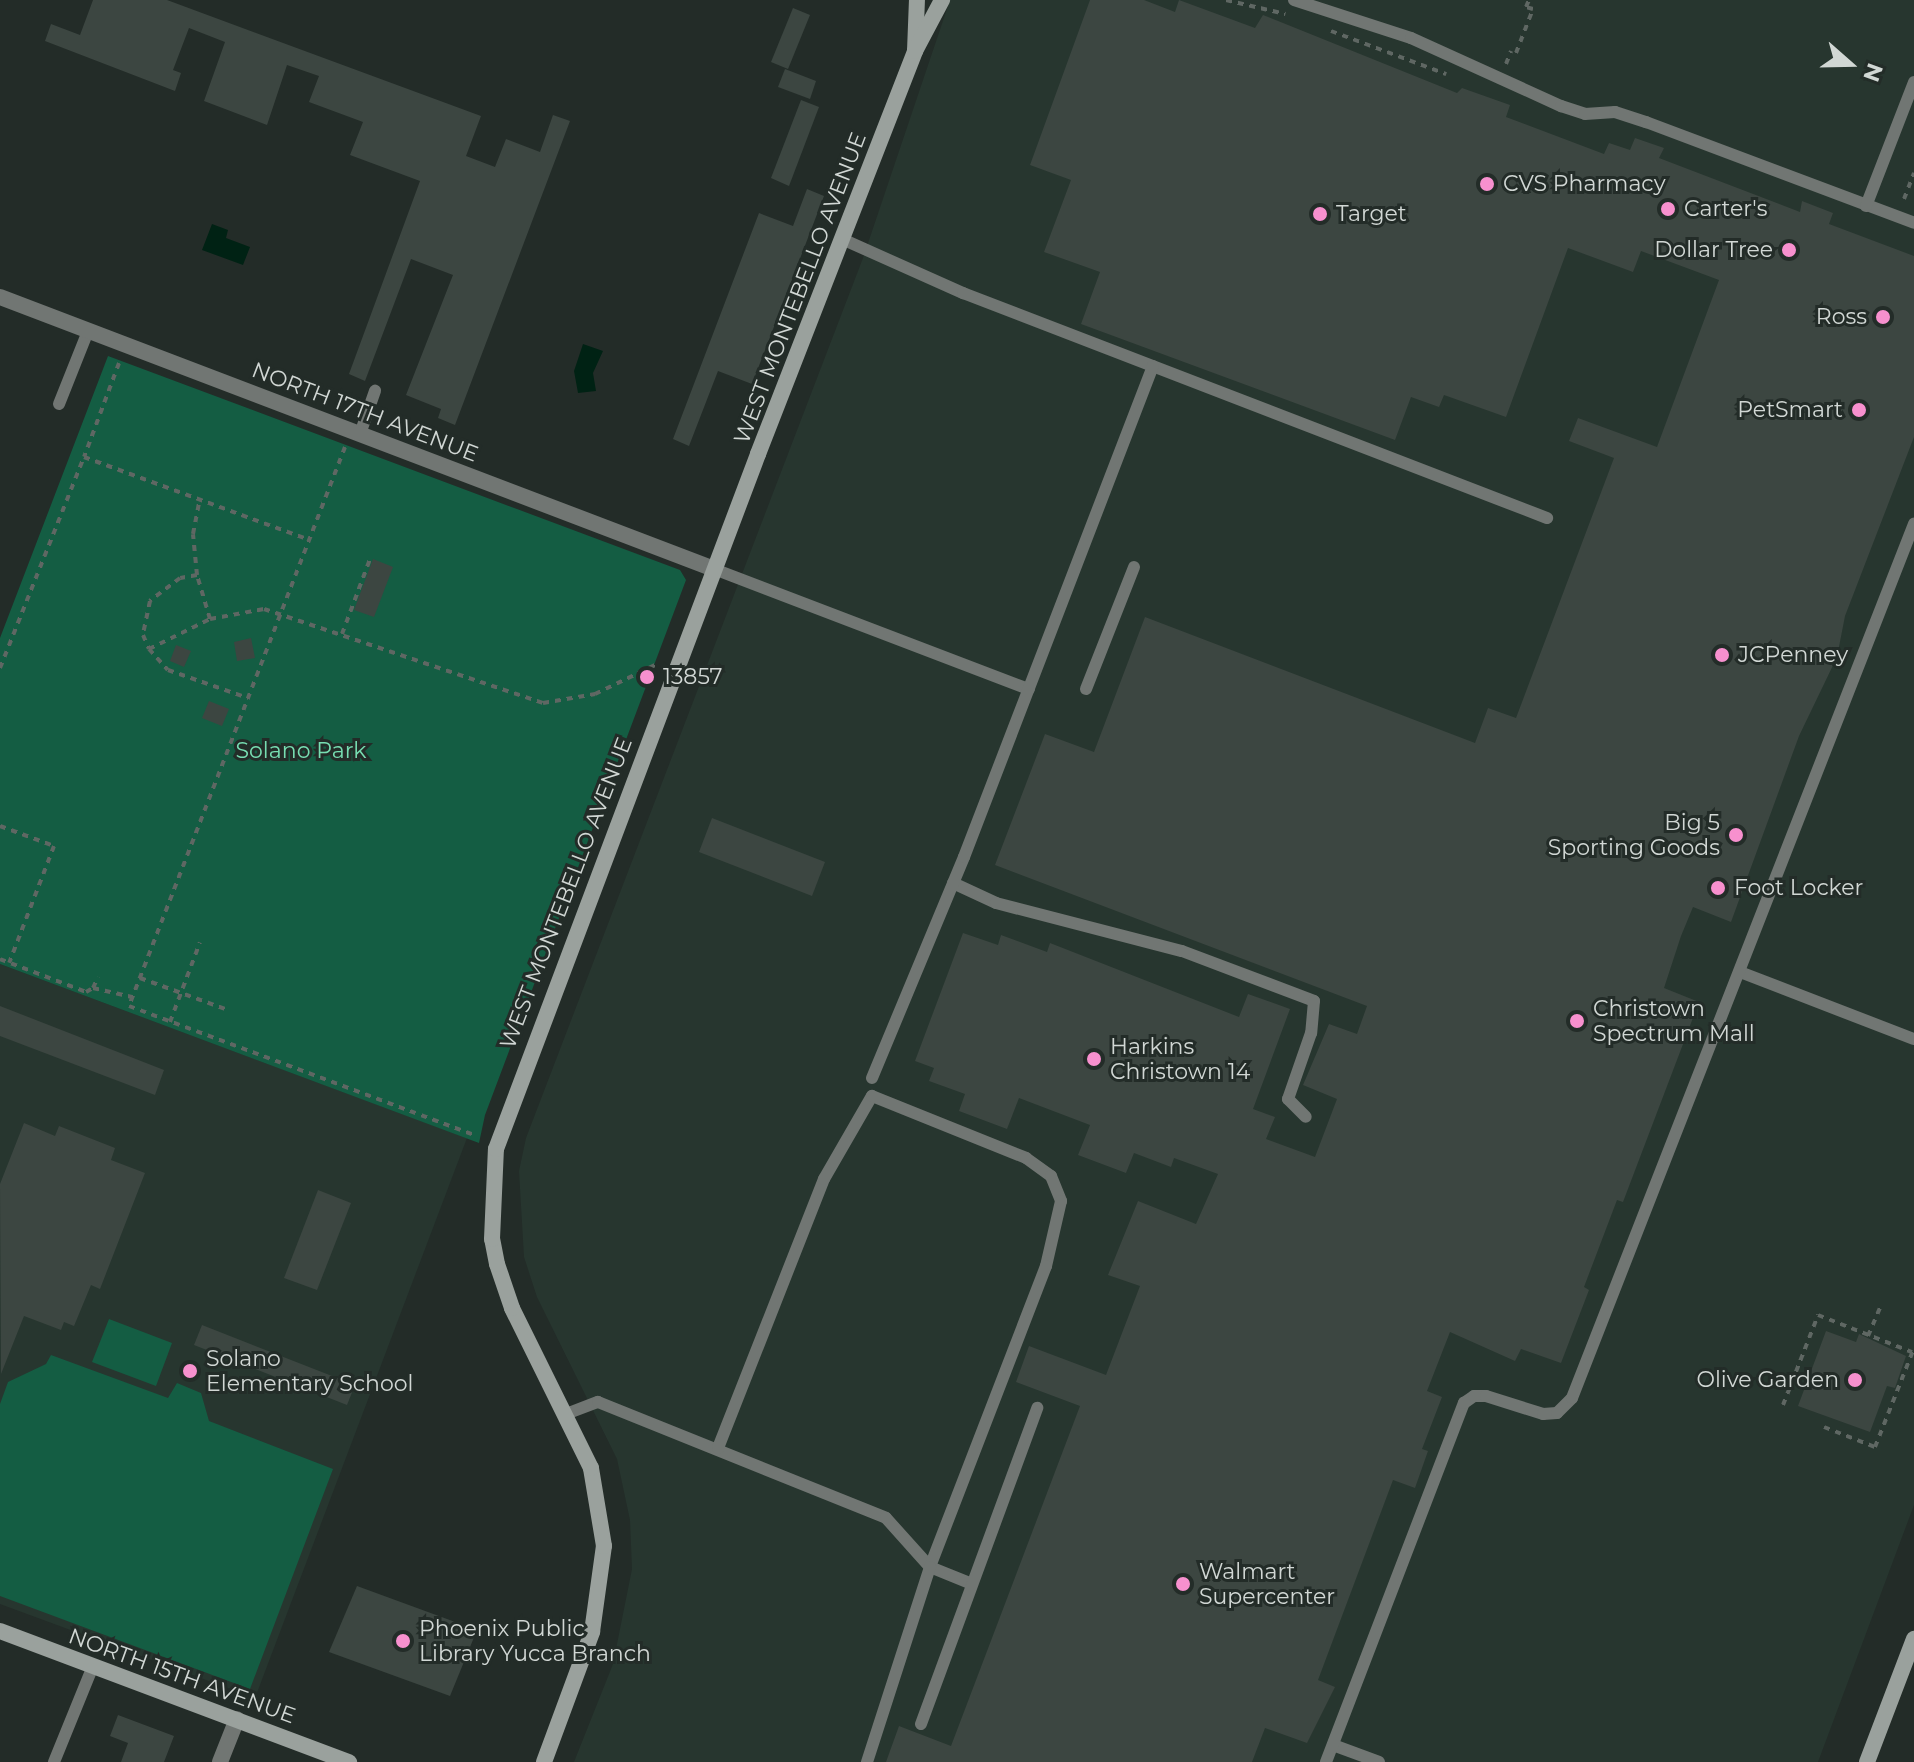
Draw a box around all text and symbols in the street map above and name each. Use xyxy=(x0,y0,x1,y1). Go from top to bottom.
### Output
north arrow xyxy=(1810,24,1890,104)
text: N xyxy=(1857,59,1889,85)
street label: WEST MONTEBELLO AVENUE xyxy=(728,129,872,447)
place label: CVS Pharmacy xyxy=(1503,171,1666,197)
marker: CVS Pharmacy xyxy=(1478,175,1496,193)
place label: Carter's xyxy=(1684,196,1767,222)
marker: Carter's xyxy=(1659,200,1677,218)
place label: Target xyxy=(1336,201,1407,227)
marker: Target xyxy=(1311,205,1329,223)
place label: Dollar Tree xyxy=(1654,237,1773,263)
marker: Dollar Tree xyxy=(1780,241,1798,259)
place label: Ross xyxy=(1816,304,1867,330)
marker: Ross xyxy=(1874,308,1892,326)
street label: NORTH 17TH AVENUE xyxy=(248,357,482,467)
place label: PetSmart xyxy=(1737,397,1843,423)
marker: PetSmart xyxy=(1850,401,1868,419)
place label: JCPenney xyxy=(1738,642,1848,668)
marker: JCPenney xyxy=(1713,646,1731,664)
place label: 13857 xyxy=(663,664,722,690)
marker: 13857 xyxy=(638,668,656,686)
street label: WEST MONTEBELLO AVENUE xyxy=(494,734,638,1052)
park label: Solano Park xyxy=(236,738,366,764)
place label: Big 5 Sporting Goods xyxy=(1548,809,1720,860)
marker: Big 5 Sporting Goods xyxy=(1727,826,1745,844)
place label: Foot Locker xyxy=(1734,875,1863,901)
marker: Foot Locker xyxy=(1709,879,1727,897)
place label: Christown Spectrum Mall xyxy=(1593,995,1755,1046)
marker: Christown Spectrum Mall xyxy=(1568,1012,1586,1030)
place label: Harkins Christown 14 xyxy=(1110,1033,1250,1084)
marker: Harkins Christown 14 xyxy=(1085,1050,1103,1068)
place label: Solano Elementary School xyxy=(206,1345,413,1396)
marker: Solano Elementary School xyxy=(181,1362,199,1380)
place label: Olive Garden xyxy=(1696,1367,1839,1393)
marker: Olive Garden xyxy=(1846,1371,1864,1389)
place label: Walmart Supercenter xyxy=(1199,1558,1335,1610)
marker: Walmart Supercenter xyxy=(1174,1575,1192,1593)
place label: Phoenix Public Library Yucca Branch xyxy=(419,1615,651,1666)
street label: NORTH 15TH AVENUE xyxy=(65,1623,299,1729)
marker: Phoenix Public Library Yucca Branch xyxy=(394,1632,412,1650)

